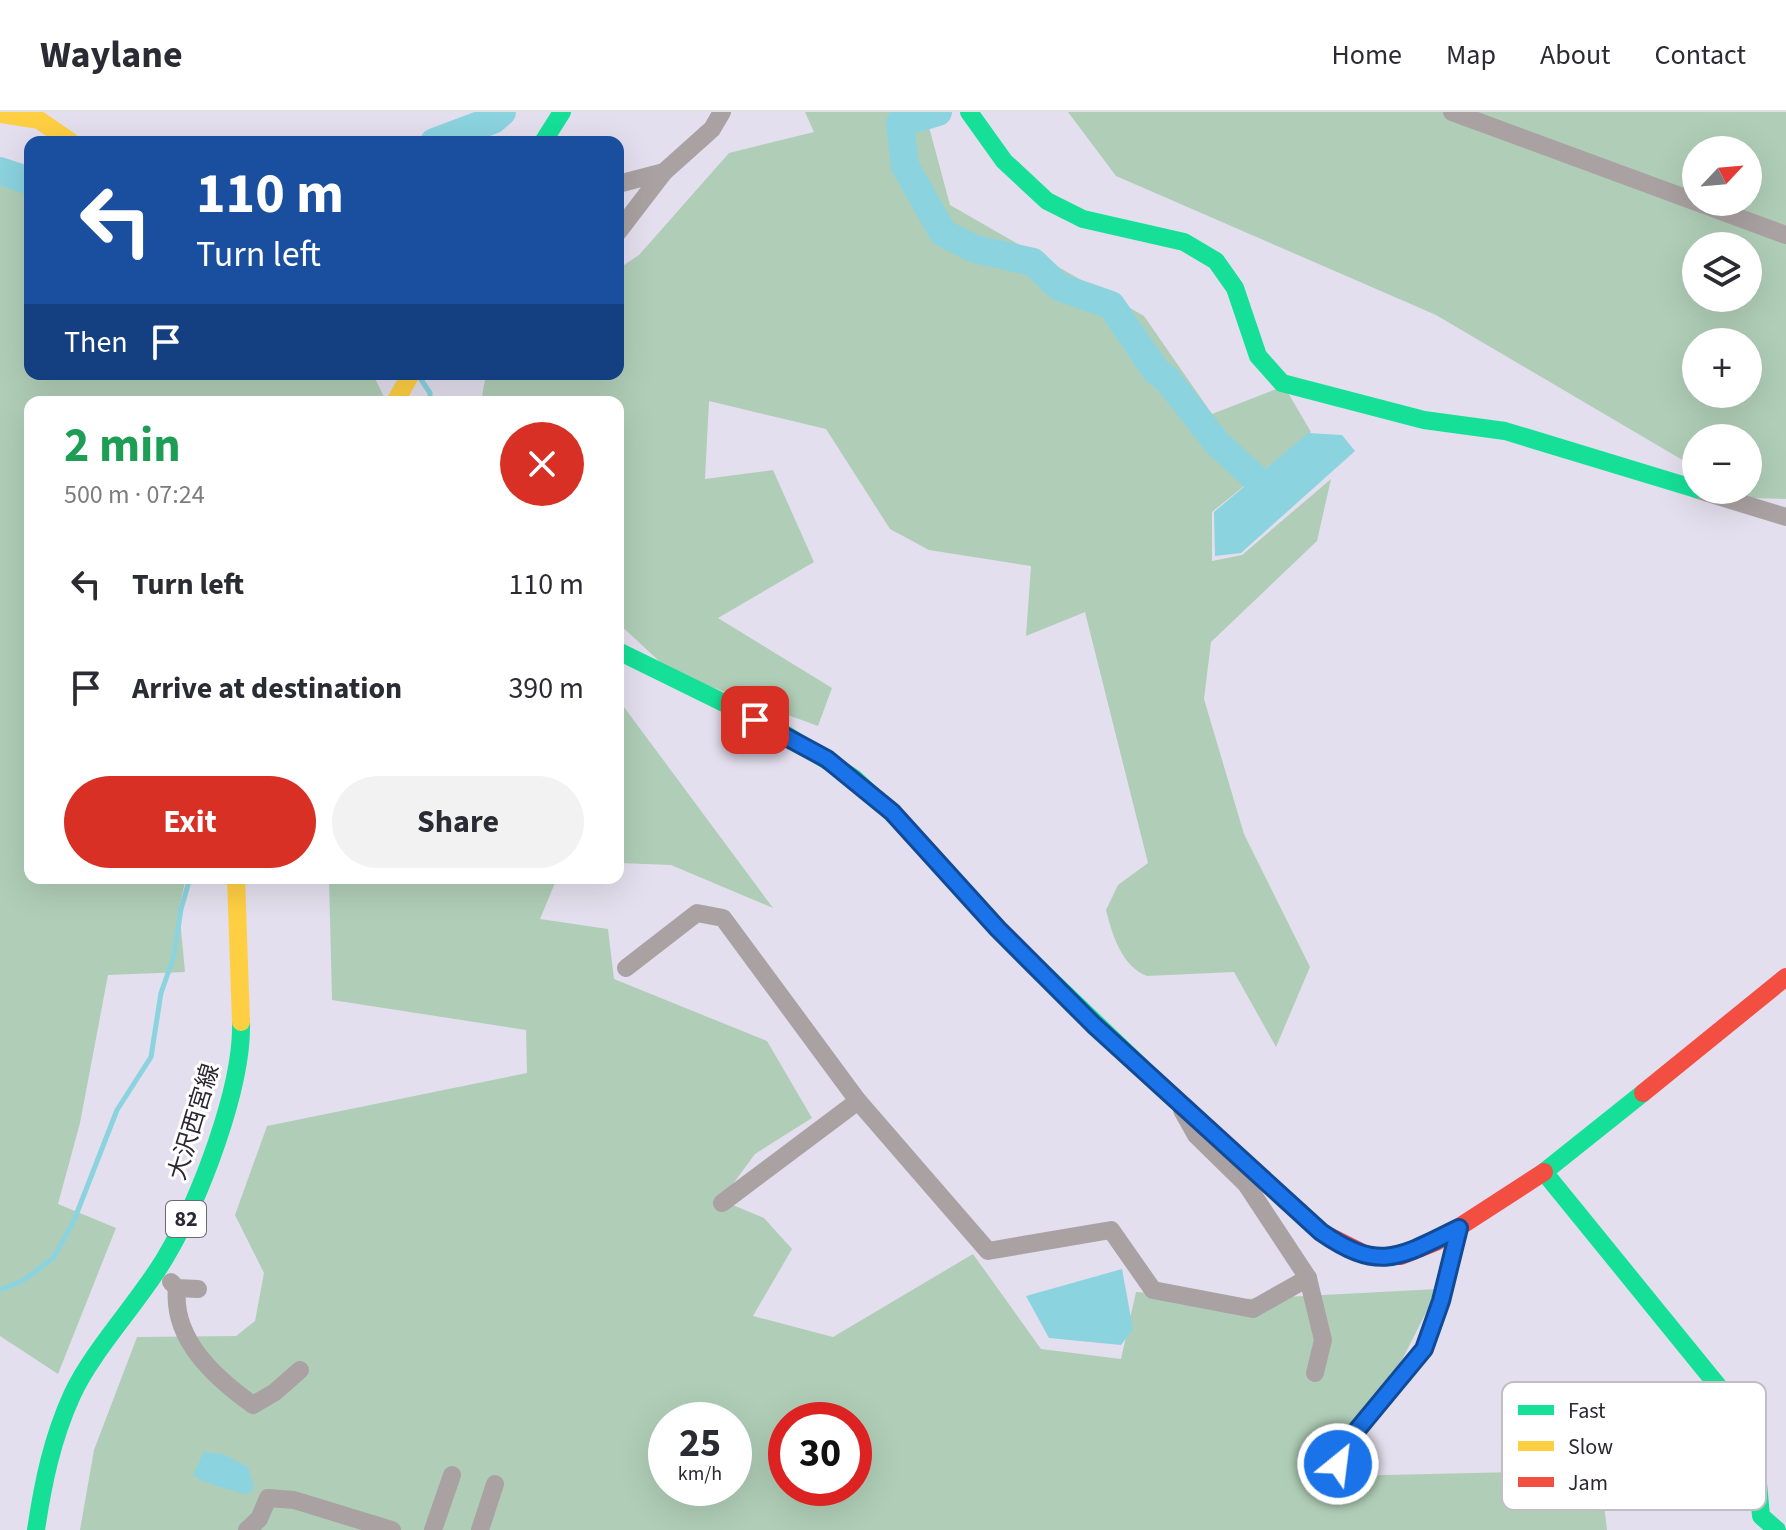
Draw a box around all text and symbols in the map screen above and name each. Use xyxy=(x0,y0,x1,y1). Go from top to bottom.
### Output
text: Waylane xyxy=(40,28,183,82)
text: Home xyxy=(1331,35,1402,75)
text: Map xyxy=(1446,35,1496,75)
text: About xyxy=(1540,35,1611,75)
text: Contact xyxy=(1655,35,1746,75)
north arrow xyxy=(1682,136,1762,216)
map controls xyxy=(1682,136,1762,504)
text: 110 m xyxy=(196,155,344,234)
icon: left xyxy=(64,168,168,272)
text: Turn left xyxy=(196,229,321,280)
button: layers xyxy=(1682,232,1762,312)
icon: arrive xyxy=(144,320,188,364)
text: Then xyxy=(64,321,128,364)
button: + xyxy=(1682,328,1762,408)
text: 2 min xyxy=(64,412,181,480)
button: close xyxy=(500,422,584,506)
button: − xyxy=(1682,424,1762,504)
text: 500 m · 07:24 xyxy=(64,476,205,513)
icon: left xyxy=(64,562,108,606)
text: Turn left xyxy=(132,563,244,606)
text: 110 m xyxy=(508,563,584,606)
icon: arrive xyxy=(64,666,108,710)
text: Arrive at destination xyxy=(132,667,402,710)
text: 390 m xyxy=(508,667,584,710)
pin xyxy=(721,686,789,754)
icon: arrive xyxy=(733,698,777,742)
button: Exit xyxy=(64,776,316,868)
button: Share xyxy=(332,776,584,868)
street label: 大沢西宮線 xyxy=(160,1060,228,1184)
road number: 82 xyxy=(166,1201,206,1237)
legend xyxy=(1502,1382,1766,1510)
text: Fast xyxy=(1568,1395,1606,1427)
speed limit sign: 30 xyxy=(768,1402,872,1506)
text: 25 xyxy=(679,1415,721,1472)
position arrow xyxy=(1296,1422,1380,1506)
text: Slow xyxy=(1568,1431,1613,1463)
text: km/h xyxy=(678,1460,722,1488)
text: Jam xyxy=(1568,1467,1608,1499)

